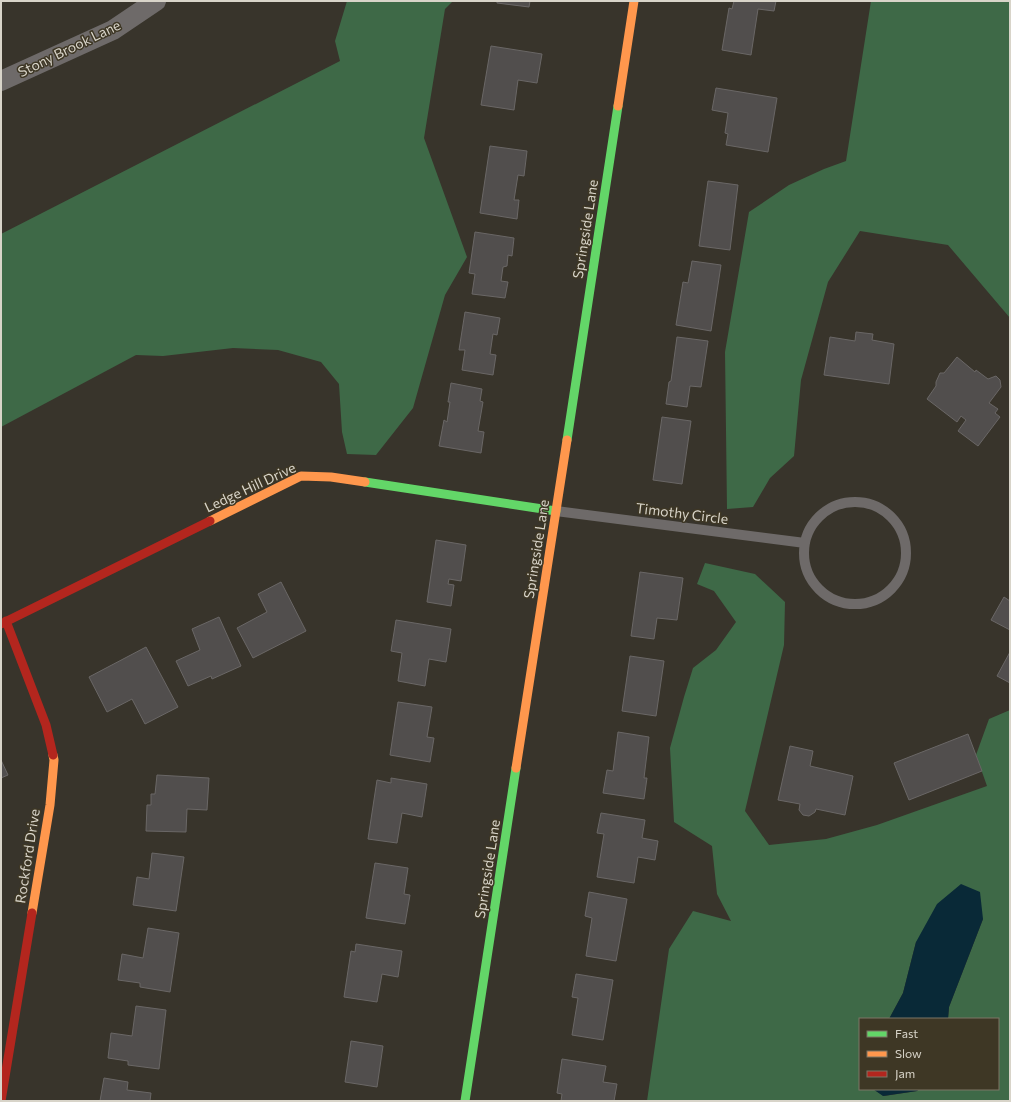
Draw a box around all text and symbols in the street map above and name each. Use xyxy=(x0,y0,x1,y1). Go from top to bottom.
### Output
street label: Stony Brook Lane xyxy=(15,16,123,80)
street label: Springside Lane xyxy=(569,178,601,280)
street label: Ledge Hill Drive xyxy=(202,458,298,516)
street label: Springside Lane xyxy=(520,498,552,600)
street label: Timothy Circle xyxy=(635,499,729,527)
street label: Rockford Drive xyxy=(11,808,43,904)
street label: Springside Lane xyxy=(471,818,503,920)
legend xyxy=(859,1018,999,1090)
text: Fast xyxy=(895,1026,918,1040)
text: Slow xyxy=(895,1046,922,1060)
text: Jam xyxy=(895,1066,915,1081)

